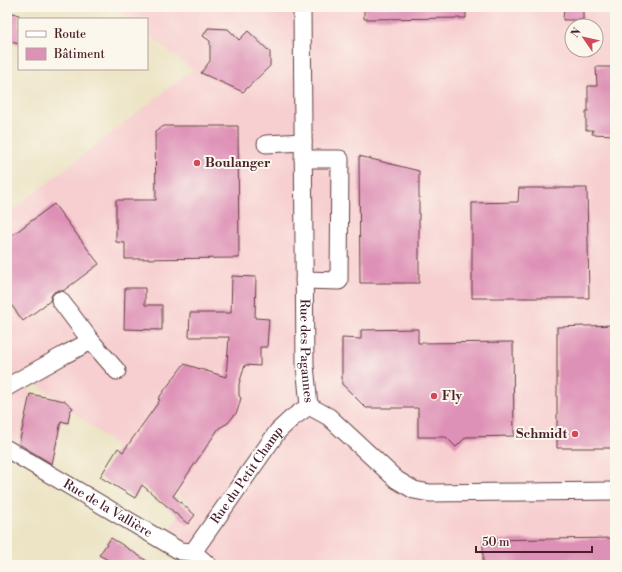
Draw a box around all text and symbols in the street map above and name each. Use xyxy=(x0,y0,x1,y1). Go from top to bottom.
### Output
legend xyxy=(18,18,148,70)
north arrow xyxy=(564,18,604,58)
text: N xyxy=(568,25,585,40)
text: Route xyxy=(54,27,86,42)
text: Bâtiment xyxy=(53,47,105,62)
place label: Boulanger xyxy=(205,155,271,171)
marker: Boulanger xyxy=(192,158,202,168)
street label: Rue des Pagannes xyxy=(296,299,317,404)
place label: Fly xyxy=(442,388,462,404)
marker: Fly xyxy=(429,391,439,401)
street label: Rue du Petit Champ xyxy=(207,422,286,527)
place label: Schmidt xyxy=(516,426,567,442)
marker: Schmidt xyxy=(570,429,580,439)
street label: Rue de la Vallière xyxy=(60,476,156,541)
scale bar xyxy=(476,528,592,554)
text: 50 m xyxy=(482,535,510,550)

